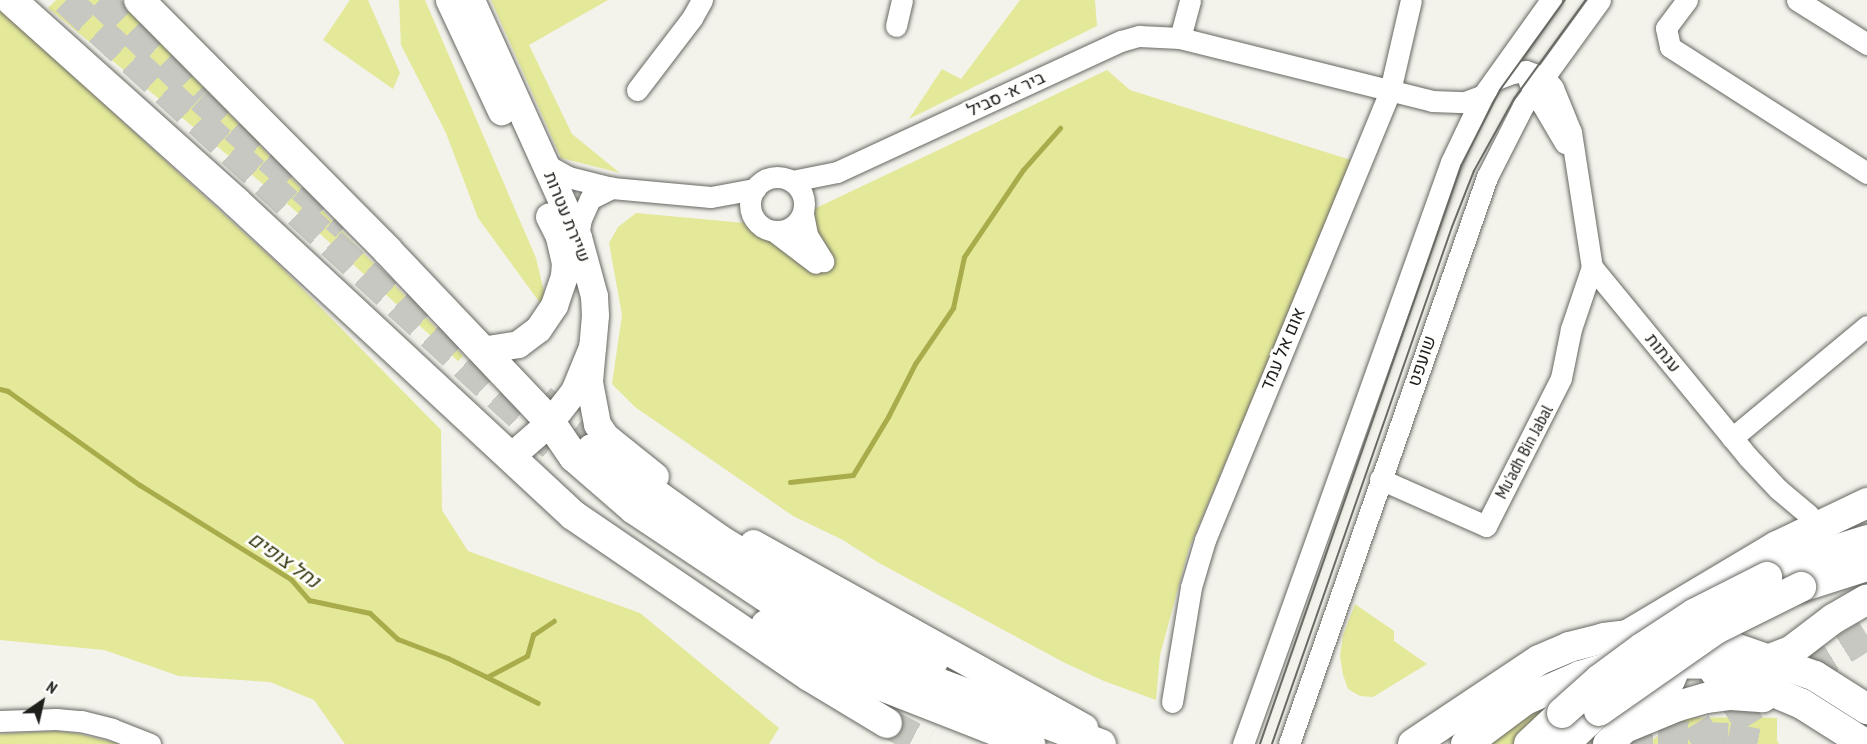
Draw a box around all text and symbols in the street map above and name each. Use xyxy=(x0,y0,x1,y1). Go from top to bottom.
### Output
street label: ביר א- סביל xyxy=(963,67,1049,121)
street label: שיירת עטרות xyxy=(539,168,595,266)
street label: אום אל עמד xyxy=(1256,304,1310,394)
street label: ענתות xyxy=(1641,329,1685,377)
street label: שועפט xyxy=(1403,333,1441,389)
street label: Mu'adh Bin Jabal xyxy=(1490,401,1558,503)
water label: נחל צופים xyxy=(244,527,324,593)
north arrow xyxy=(12,672,72,732)
text: N xyxy=(43,676,61,698)

